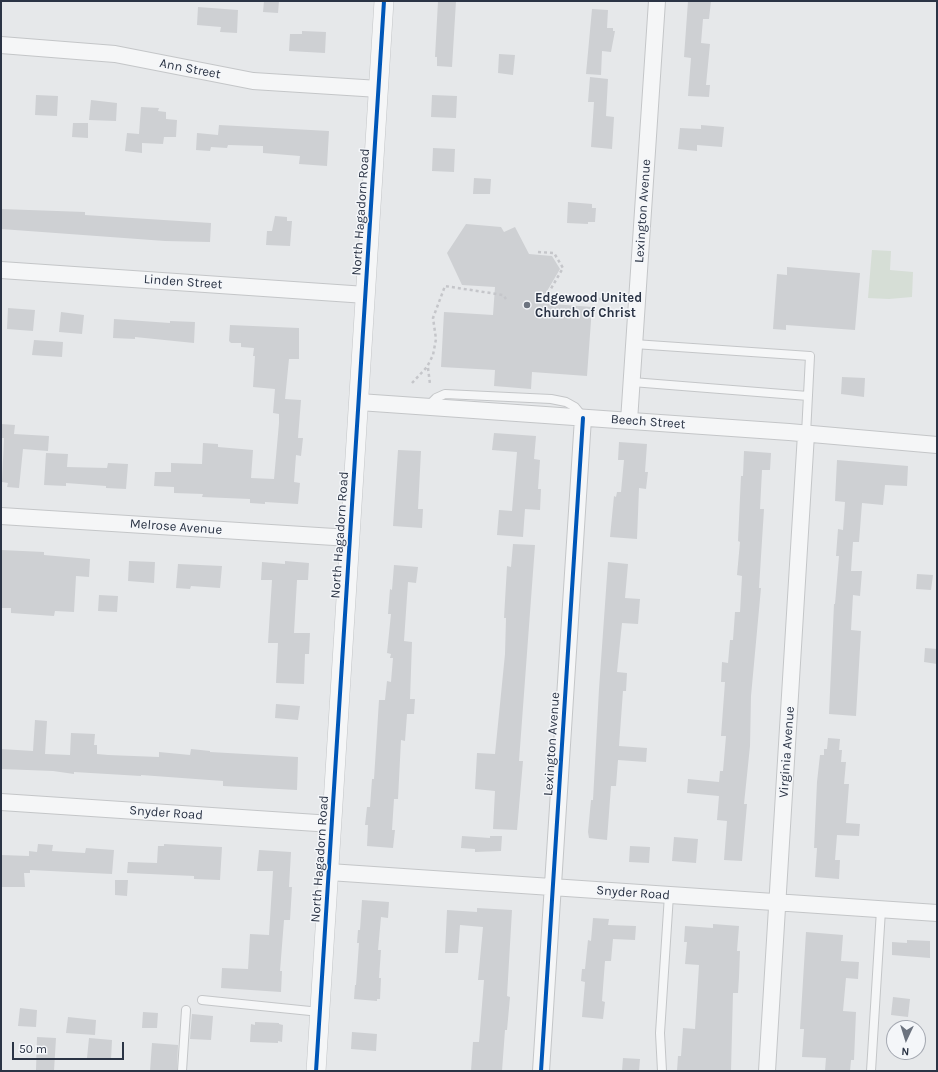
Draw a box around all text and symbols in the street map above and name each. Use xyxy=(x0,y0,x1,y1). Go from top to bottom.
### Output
street label: Ann Street xyxy=(158,55,222,83)
street label: North Hagadorn Road xyxy=(349,148,373,276)
street label: Lexington Avenue xyxy=(632,158,654,264)
street label: Linden Street xyxy=(143,271,223,293)
place label: Edgewood United Church of Christ xyxy=(535,290,642,321)
marker: Edgewood United Church of Christ xyxy=(522,300,532,310)
street label: Beech Street xyxy=(610,412,686,432)
street label: North Hagadorn Road xyxy=(328,471,352,599)
street label: Melrose Avenue xyxy=(129,516,223,538)
street label: Lexington Avenue xyxy=(541,691,563,797)
street label: Virginia Avenue xyxy=(776,706,798,798)
street label: North Hagadorn Road xyxy=(308,795,332,923)
street label: Snyder Road xyxy=(129,803,203,823)
street label: Snyder Road xyxy=(596,883,670,903)
north arrow xyxy=(886,1020,926,1060)
scale bar xyxy=(14,1034,126,1060)
text: 50 m xyxy=(19,1042,47,1056)
text: N xyxy=(901,1045,910,1058)

